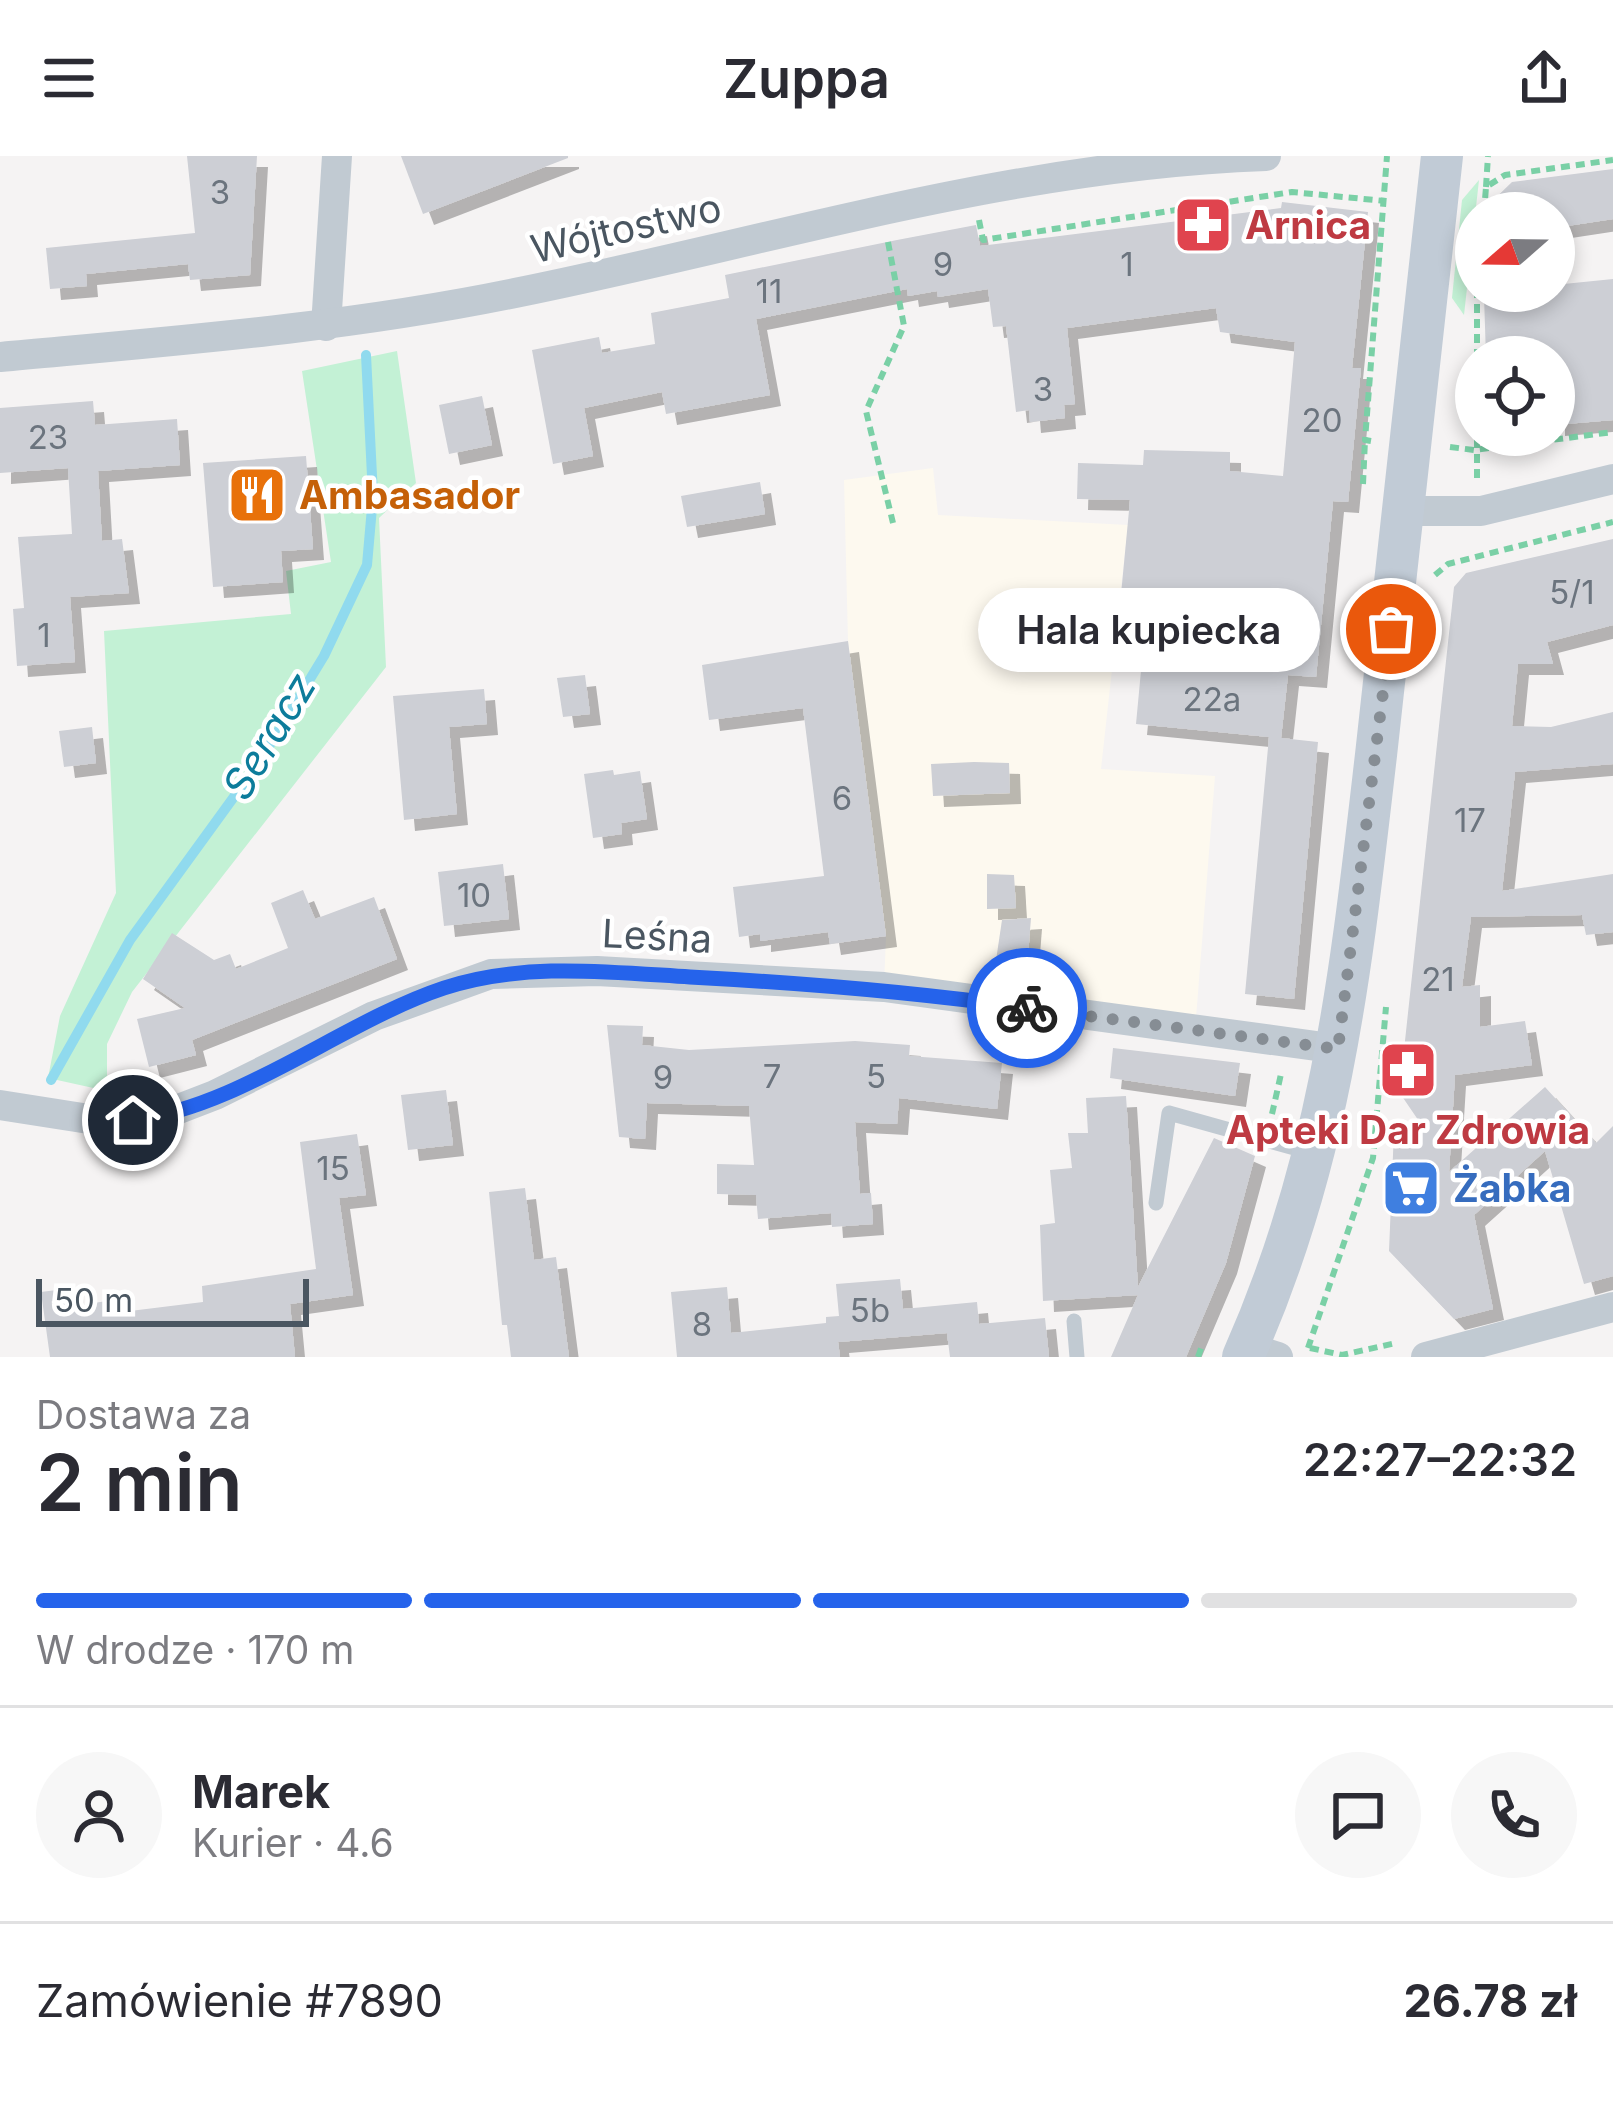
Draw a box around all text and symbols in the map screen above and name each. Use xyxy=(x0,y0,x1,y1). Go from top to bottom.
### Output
icon: menu xyxy=(36,45,102,111)
icon: share xyxy=(1511,45,1577,111)
text: Zuppa xyxy=(723,46,890,111)
house number: 3 xyxy=(210,172,230,212)
street label: Wójtostwo xyxy=(526,183,725,272)
north arrow xyxy=(1455,192,1575,312)
map controls xyxy=(1455,192,1575,456)
pharmacy icon: Arnica xyxy=(1172,194,1234,256)
place label: Arnica xyxy=(1245,201,1371,248)
house number: 9 xyxy=(933,244,953,284)
house number: 1 xyxy=(1120,244,1134,284)
house number: 11 xyxy=(756,271,782,311)
button: locate xyxy=(1455,336,1575,456)
house number: 3 xyxy=(1033,369,1053,409)
house number: 20 xyxy=(1302,400,1342,440)
house number: 23 xyxy=(28,417,68,457)
restaurant icon: Ambasador xyxy=(226,464,288,526)
place label: Ambasador xyxy=(299,471,520,518)
house number: 5/1 xyxy=(1549,572,1595,612)
pin xyxy=(1340,578,1442,680)
callout: Hala kupiecka xyxy=(977,587,1319,671)
icon: bag xyxy=(1358,596,1424,662)
text: Hala kupiecka xyxy=(1017,606,1281,653)
house number: 1 xyxy=(37,615,51,655)
water label: Seracz xyxy=(211,663,326,808)
house number: 22a xyxy=(1183,679,1241,719)
house number: 6 xyxy=(832,778,852,818)
house number: 17 xyxy=(1454,800,1486,840)
house number: 10 xyxy=(457,875,491,915)
street label: Leśna xyxy=(601,909,713,962)
courier xyxy=(967,948,1087,1068)
house number: 21 xyxy=(1421,959,1455,999)
icon: bike xyxy=(994,975,1060,1041)
pharmacy icon: Apteki Dar Zdrowia xyxy=(1377,1039,1439,1101)
house number: 7 xyxy=(763,1056,781,1096)
house number: 5 xyxy=(866,1056,886,1096)
house number: 9 xyxy=(653,1057,673,1097)
pin xyxy=(82,1069,184,1171)
icon: home xyxy=(100,1087,166,1153)
place label: Apteki Dar Zdrowia xyxy=(1226,1106,1590,1153)
house number: 15 xyxy=(316,1148,350,1188)
supermarket icon: Żabka xyxy=(1380,1157,1442,1219)
place label: Żabka xyxy=(1453,1164,1571,1211)
scale bar xyxy=(36,1273,309,1326)
text: 50 m xyxy=(54,1280,133,1320)
house number: 5b xyxy=(850,1290,890,1330)
house number: 8 xyxy=(692,1304,712,1344)
text: Dostawa za xyxy=(36,1391,251,1438)
text: 22:27–22:32 xyxy=(1303,1432,1577,1487)
text: 2 min xyxy=(36,1435,243,1530)
text: W drodze · 170 m xyxy=(36,1626,355,1673)
button: person xyxy=(36,1752,162,1878)
button: chat xyxy=(1295,1752,1421,1878)
button: phone xyxy=(1451,1752,1577,1878)
text: Marek xyxy=(192,1764,330,1819)
text: Kurier · 4.6 xyxy=(192,1819,394,1866)
text: Zamówienie #7890 xyxy=(36,1973,443,2028)
text: 26.78 zł xyxy=(1403,1973,1577,2028)

